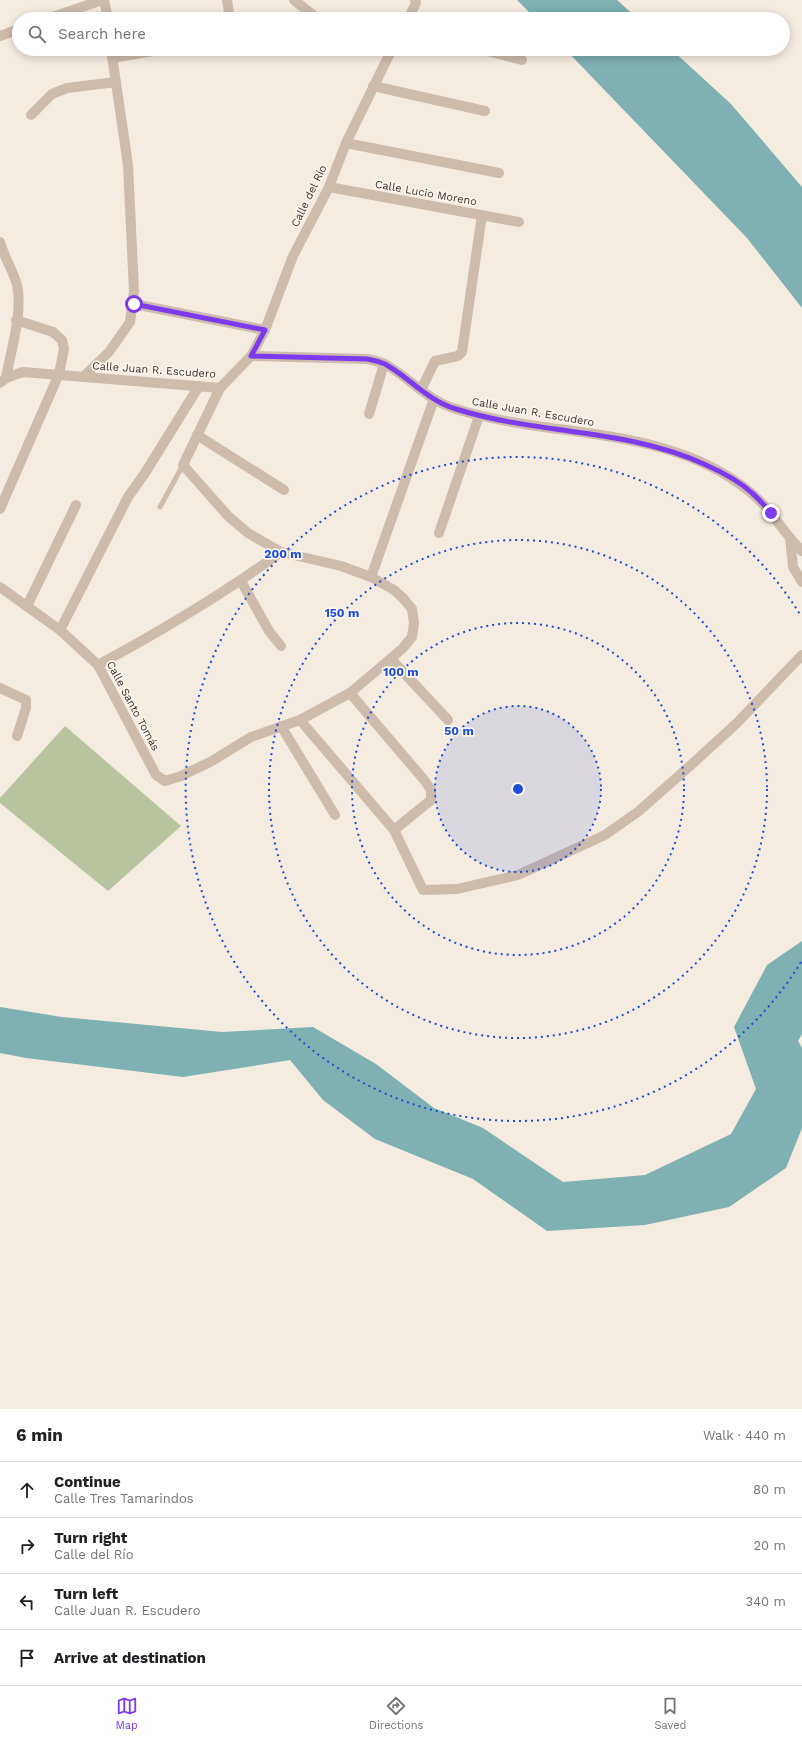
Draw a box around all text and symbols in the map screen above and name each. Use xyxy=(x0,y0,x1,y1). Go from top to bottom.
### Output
search box xyxy=(12,12,790,56)
icon: search xyxy=(26,23,48,45)
text: Search here xyxy=(58,25,146,43)
street label: Calle del Río xyxy=(288,163,330,229)
street label: Calle Lucio Moreno xyxy=(374,178,478,208)
route start xyxy=(125,295,143,313)
street label: Calle Juan R. Escudero xyxy=(92,359,216,381)
street label: Calle Juan R. Escudero xyxy=(471,395,595,429)
route end xyxy=(762,504,780,522)
text: 200 m xyxy=(264,547,302,561)
text: 150 m xyxy=(325,606,359,620)
street label: Calle Santo Tomás xyxy=(104,659,162,753)
text: 100 m xyxy=(383,665,419,679)
text: 50 m xyxy=(444,724,474,738)
centre of rings xyxy=(511,782,525,796)
text: 6 min xyxy=(16,1425,63,1445)
text: Walk · 440 m xyxy=(703,1428,786,1443)
text: Continue xyxy=(54,1473,121,1491)
icon: ahead xyxy=(16,1479,38,1501)
text: 80 m xyxy=(753,1482,786,1497)
text: Calle Tres Tamarindos xyxy=(54,1491,194,1506)
text: Turn right xyxy=(54,1529,127,1547)
icon: right xyxy=(16,1535,38,1557)
text: 20 m xyxy=(754,1538,786,1553)
text: Calle del Río xyxy=(54,1547,134,1562)
text: Turn left xyxy=(54,1585,118,1603)
icon: left xyxy=(16,1591,38,1613)
text: 340 m xyxy=(746,1594,786,1609)
text: Calle Juan R. Escudero xyxy=(54,1603,200,1618)
icon: arrive xyxy=(16,1647,38,1669)
text: Arrive at destination xyxy=(54,1649,206,1667)
tab: Map xyxy=(116,1695,138,1732)
tab: Directions xyxy=(369,1695,423,1732)
tab: Saved xyxy=(654,1695,686,1732)

